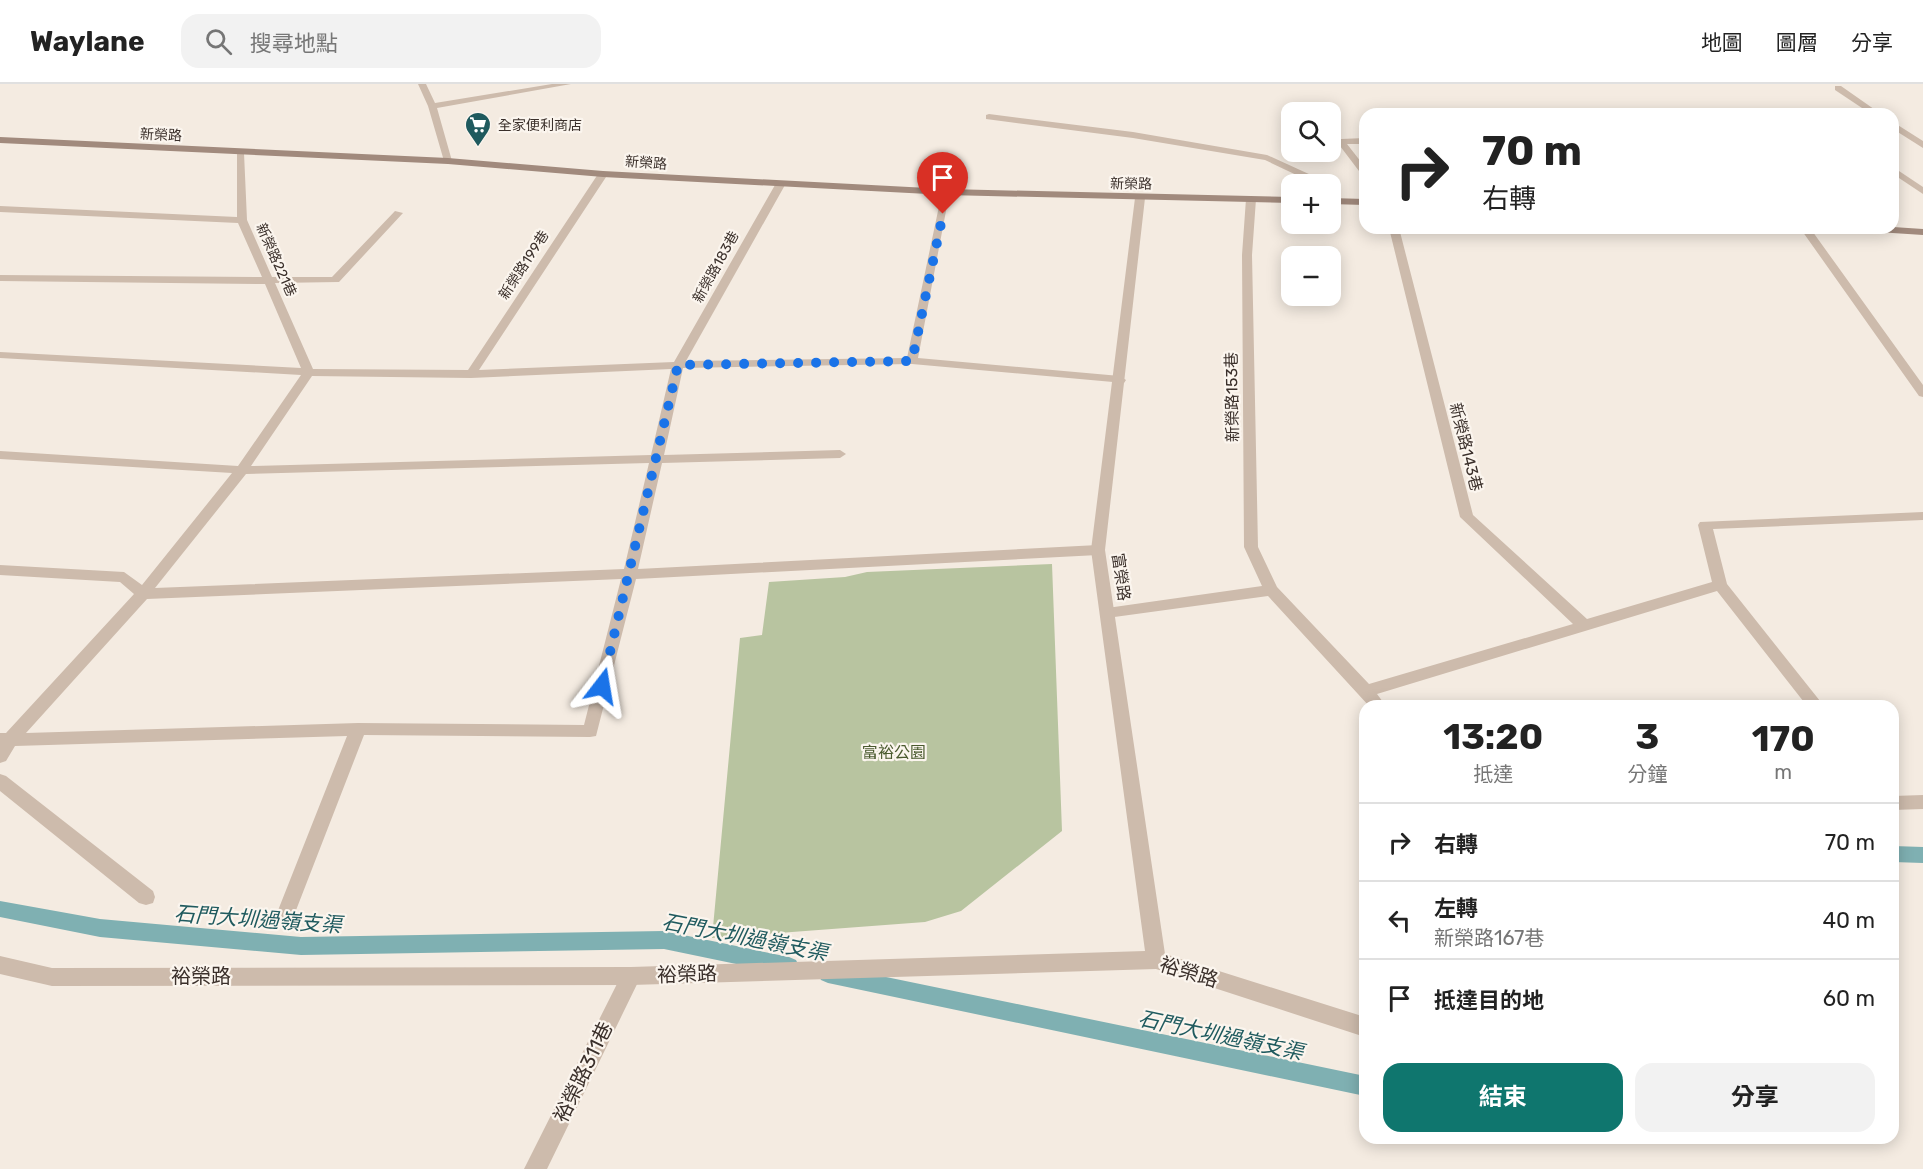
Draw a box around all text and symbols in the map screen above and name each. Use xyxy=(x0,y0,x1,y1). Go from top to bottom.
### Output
search box xyxy=(181,14,601,68)
text: Waylane xyxy=(30,25,145,58)
icon: search xyxy=(202,25,235,58)
text: 搜尋地點 xyxy=(250,30,338,57)
text: 地圖 xyxy=(1701,30,1743,55)
text: 圖層 xyxy=(1776,30,1818,55)
text: 分享 xyxy=(1851,30,1893,55)
map controls xyxy=(1281,102,1341,306)
button: search xyxy=(1281,102,1341,162)
supermarket icon: 全家便利商店 xyxy=(463,110,493,148)
place label: 全家便利商店 xyxy=(498,117,582,134)
street label: 新榮路 xyxy=(140,125,182,145)
text: 70 m xyxy=(1482,126,1582,176)
icon: right xyxy=(1383,132,1461,210)
pin xyxy=(917,152,968,214)
street label: 新榮路 xyxy=(624,153,668,173)
icon: arrive xyxy=(926,161,959,194)
button: + xyxy=(1281,174,1341,234)
street label: 新榮路 xyxy=(1110,175,1152,193)
text: 右轉 xyxy=(1482,183,1536,215)
street label: 新榮路221巷 xyxy=(252,221,300,299)
street label: 新榮路199巷 xyxy=(495,227,553,303)
street label: 新榮路183巷 xyxy=(689,228,743,306)
button: − xyxy=(1281,246,1341,306)
street label: 新榮路153巷 xyxy=(1222,352,1242,442)
street label: 新榮路143巷 xyxy=(1446,401,1486,493)
street label: 富榮路 xyxy=(1108,552,1134,602)
position arrow xyxy=(570,654,634,718)
text: 13:20 xyxy=(1443,715,1543,758)
text: 3 xyxy=(1636,715,1659,758)
text: 170 xyxy=(1752,717,1815,760)
park label: 富裕公園 xyxy=(862,743,926,762)
text: m xyxy=(1774,760,1792,784)
text: 抵達 xyxy=(1473,762,1513,786)
text: 分鐘 xyxy=(1627,762,1667,786)
icon: right xyxy=(1383,826,1416,859)
text: 70 m xyxy=(1825,829,1875,856)
text: 右轉 xyxy=(1434,831,1478,858)
text: 左轉 xyxy=(1434,895,1478,922)
water label: 石門大圳過嶺支渠 xyxy=(173,901,346,938)
icon: left xyxy=(1383,904,1416,937)
text: 40 m xyxy=(1822,907,1875,934)
water label: 石門大圳過嶺支渠 xyxy=(660,909,833,966)
text: 新榮路167巷 xyxy=(1434,926,1544,950)
street label: 裕榮路 xyxy=(1157,952,1221,992)
street label: 裕榮路 xyxy=(657,961,717,987)
street label: 裕榮路 xyxy=(171,964,231,988)
icon: arrive xyxy=(1383,982,1416,1015)
text: 60 m xyxy=(1823,985,1875,1012)
text: 抵達目的地 xyxy=(1434,987,1544,1014)
water label: 石門大圳過嶺支渠 xyxy=(1136,1005,1309,1065)
street label: 裕榮路311巷 xyxy=(548,1018,618,1126)
button: 結束 xyxy=(1383,1063,1623,1132)
button: 分享 xyxy=(1635,1063,1875,1132)

